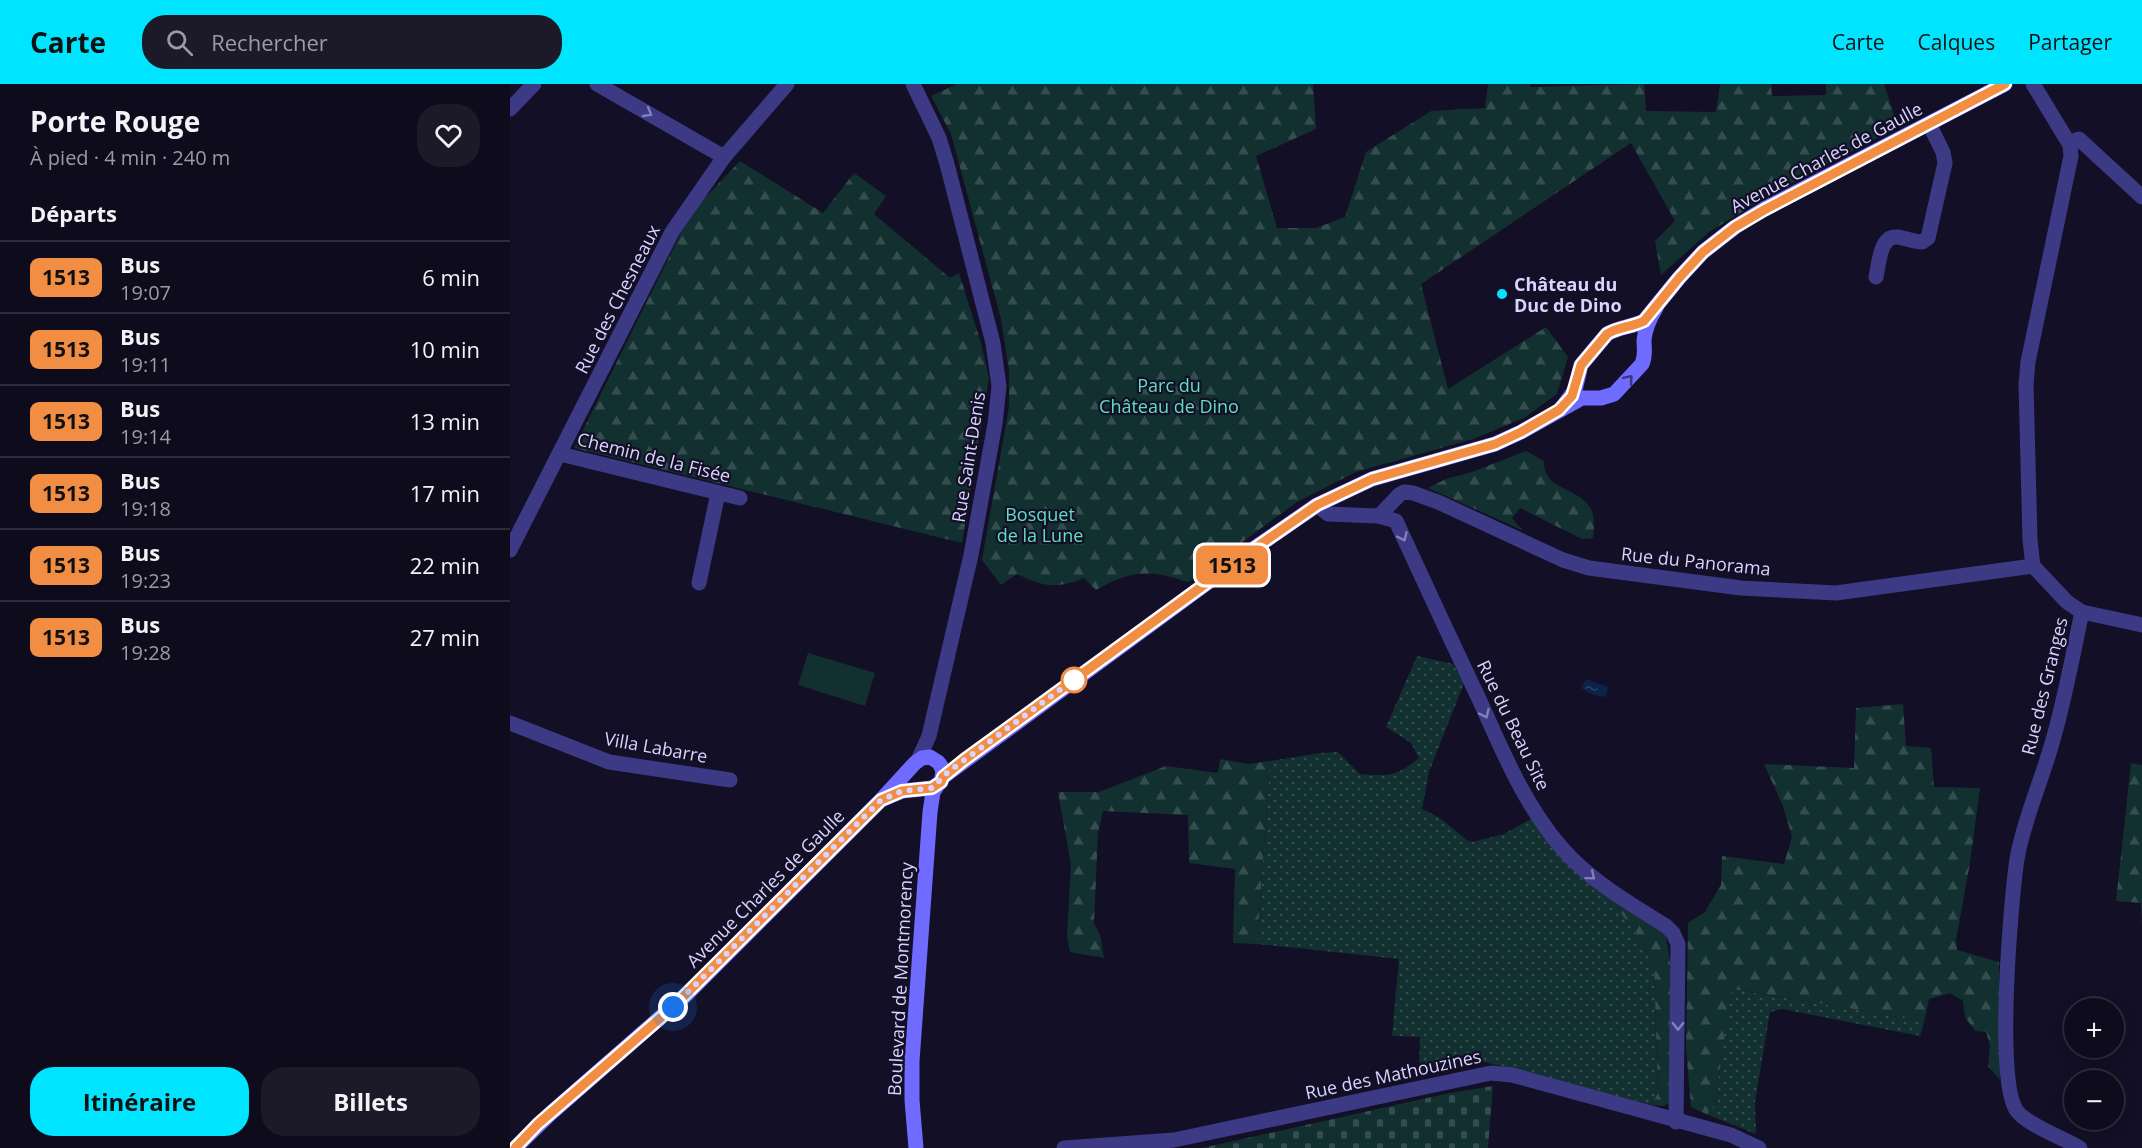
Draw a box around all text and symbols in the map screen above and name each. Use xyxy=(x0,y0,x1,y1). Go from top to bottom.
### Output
search box xyxy=(142,15,562,69)
text: Carte xyxy=(30,23,106,61)
icon: search xyxy=(163,26,196,59)
text: Rechercher xyxy=(211,27,328,57)
text: Carte xyxy=(1832,28,1884,56)
text: Calques xyxy=(1917,28,1995,56)
text: Partager xyxy=(2028,28,2112,56)
street label: Avenue Charles de Gaulle xyxy=(1726,96,1926,218)
text: Porte Rouge xyxy=(30,102,200,140)
button: heart xyxy=(417,104,480,167)
one-way arrow xyxy=(641,106,652,117)
text: À pied · 4 min · 240 m xyxy=(30,144,230,171)
text: Départs xyxy=(30,198,117,228)
street label: Rue des Chesneaux xyxy=(569,220,665,378)
text: Bus xyxy=(120,249,160,279)
text: 6 min xyxy=(422,262,480,292)
text: 1513 xyxy=(42,263,90,291)
place label: Château du Duc de Dino xyxy=(1514,272,1622,317)
text: 19:07 xyxy=(120,279,171,306)
marker: Château du Duc de Dino xyxy=(1495,287,1509,301)
text: Bus xyxy=(120,321,160,351)
text: 10 min xyxy=(410,334,480,364)
text: 1513 xyxy=(42,335,90,363)
text: 19:11 xyxy=(120,351,171,378)
park label: Parc du Château de Dino xyxy=(1099,373,1239,418)
one-way arrow xyxy=(1622,375,1633,386)
street label: Rue Saint-Denis xyxy=(946,390,990,524)
text: Bus xyxy=(120,393,160,423)
text: 13 min xyxy=(410,406,480,436)
text: 1513 xyxy=(42,407,90,435)
text: 19:14 xyxy=(120,423,171,450)
street label: Chemin de la Fisée xyxy=(575,426,733,488)
text: Bus xyxy=(120,465,160,495)
text: 17 min xyxy=(410,478,480,508)
text: 1513 xyxy=(42,479,90,507)
text: 19:18 xyxy=(120,495,171,522)
park label: Bosquet de la Lune xyxy=(997,502,1083,547)
one-way arrow xyxy=(1396,531,1408,542)
text: Bus xyxy=(120,537,160,567)
street label: Rue du Panorama xyxy=(1620,541,1772,581)
line badge: 1513 xyxy=(1190,546,1274,584)
text: 22 min xyxy=(410,550,480,580)
text: 1513 xyxy=(42,551,90,579)
text: 1513 xyxy=(1208,551,1256,579)
text: 19:23 xyxy=(120,567,171,594)
text: Bus xyxy=(120,609,160,639)
street label: Rue des Granges xyxy=(2015,615,2073,757)
text: 27 min xyxy=(410,622,480,652)
text: 1513 xyxy=(42,623,90,651)
text: 19:28 xyxy=(120,639,171,666)
street label: Rue du Beau Site xyxy=(1472,656,1556,794)
unlabelled marker xyxy=(1061,667,1087,693)
one-way arrow xyxy=(1478,707,1490,718)
street label: Villa Labarre xyxy=(603,726,709,768)
street label: Avenue Charles de Gaulle xyxy=(681,804,849,972)
street label: Boulevard de Montmorency xyxy=(882,861,918,1097)
one-way arrow xyxy=(1584,868,1595,879)
your location xyxy=(658,992,688,1022)
map controls xyxy=(2064,998,2124,1130)
button: + xyxy=(2064,998,2124,1058)
one-way arrow xyxy=(1672,1022,1684,1031)
street label: Rue des Mathouzines xyxy=(1303,1044,1483,1104)
button: Itinéraire xyxy=(30,1067,249,1136)
button: Billets xyxy=(261,1067,480,1136)
button: − xyxy=(2064,1070,2124,1130)

